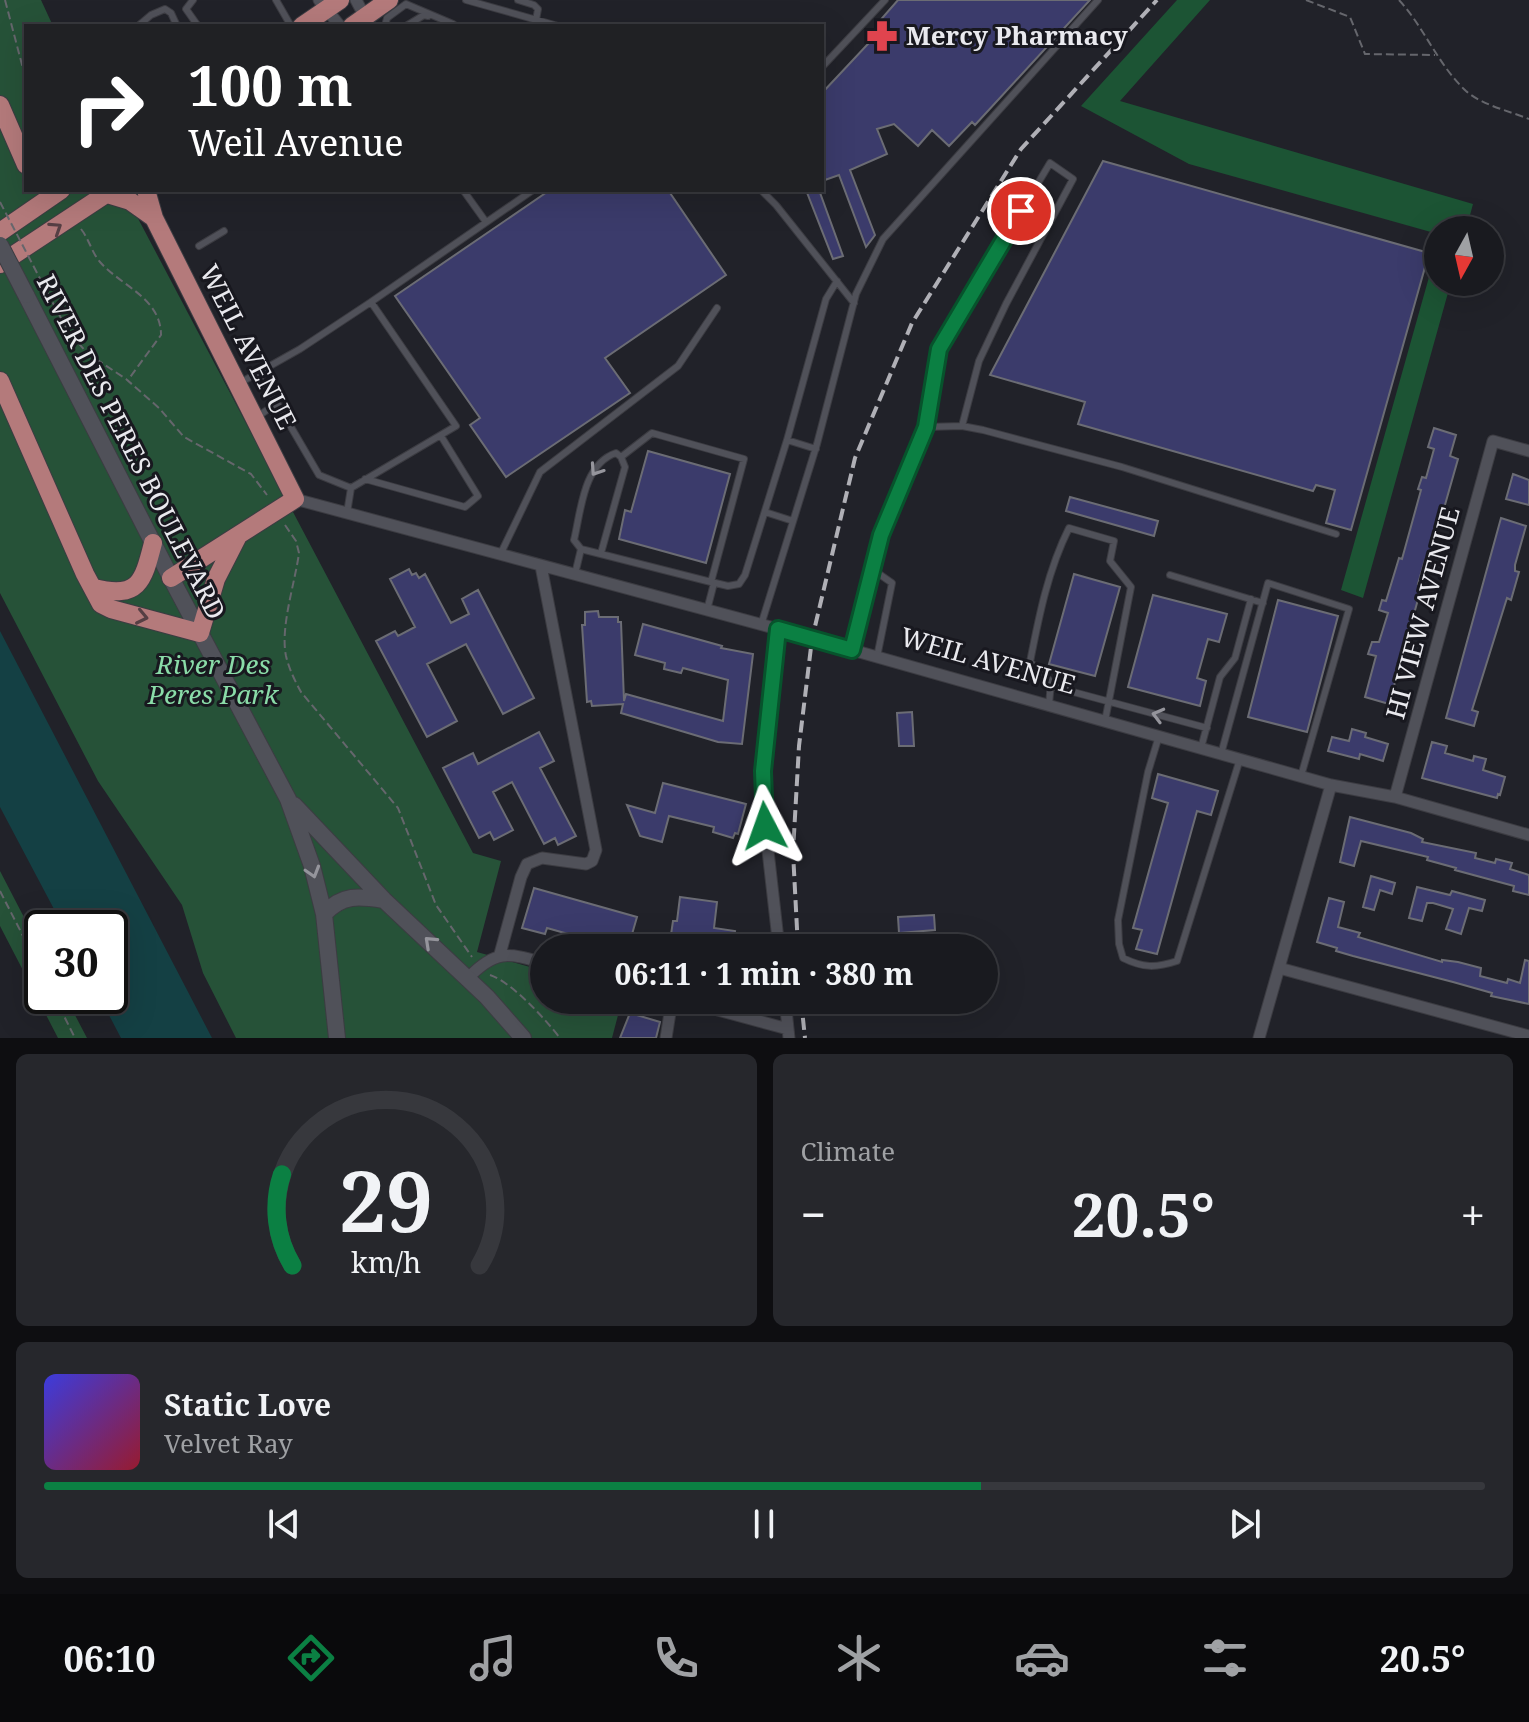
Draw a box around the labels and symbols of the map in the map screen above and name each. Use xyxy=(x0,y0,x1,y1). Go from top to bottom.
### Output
place label: Mercy Pharmacy xyxy=(906,17,1129,53)
pharmacy icon: Mercy Pharmacy xyxy=(865,19,899,53)
pin xyxy=(987,177,1055,245)
north arrow xyxy=(1424,216,1504,296)
one-way arrow xyxy=(48,222,62,237)
street label: WEIL AVENUE xyxy=(192,258,306,435)
street label: RIVER DES PERES BOULEVARD xyxy=(29,268,235,625)
one-way arrow xyxy=(591,462,606,476)
street label: HI VIEW AVENUE xyxy=(1376,503,1468,723)
one-way arrow xyxy=(135,608,148,625)
street label: WEIL AVENUE xyxy=(897,618,1080,702)
park label: River Des Peres Park xyxy=(147,646,279,712)
one-way arrow xyxy=(1151,707,1165,724)
position arrow xyxy=(723,784,807,868)
one-way arrow xyxy=(304,865,320,879)
speed limit sign: 30 xyxy=(24,910,128,1014)
one-way arrow xyxy=(424,937,439,951)

